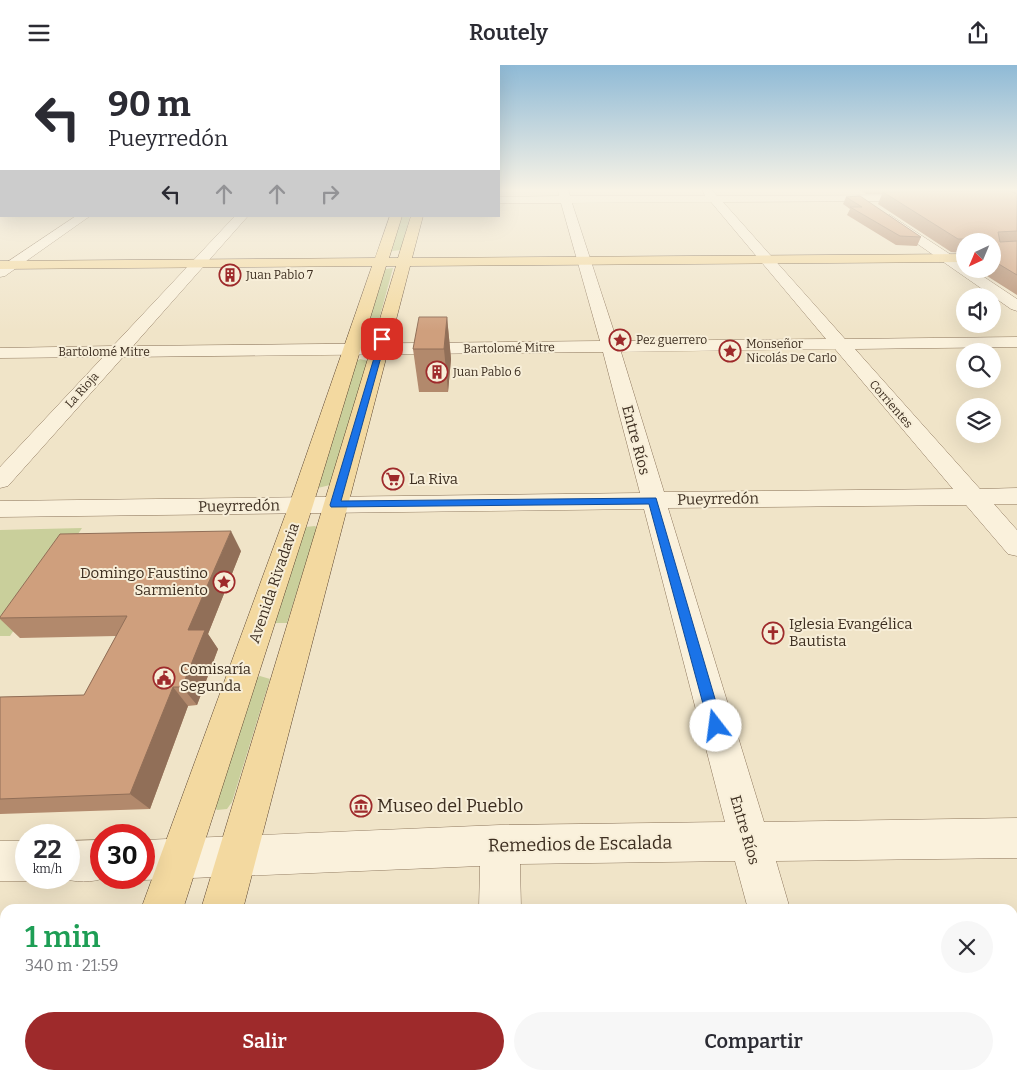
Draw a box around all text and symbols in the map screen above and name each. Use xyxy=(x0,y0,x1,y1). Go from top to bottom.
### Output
icon: menu xyxy=(25,19,53,47)
text: Routely xyxy=(469,19,548,46)
icon: share xyxy=(964,19,992,47)
text: 90 m xyxy=(108,83,191,125)
icon: left xyxy=(25,85,90,150)
text: Pueyrredón xyxy=(108,125,228,152)
icon: left xyxy=(157,180,185,208)
icon: ahead xyxy=(210,180,238,208)
icon: ahead xyxy=(263,180,291,208)
icon: right xyxy=(316,180,344,208)
north arrow xyxy=(956,233,1001,277)
map controls xyxy=(956,233,1001,443)
building icon: Juan Pablo 7 xyxy=(218,263,242,287)
place label: Juan Pablo 7 xyxy=(245,268,313,282)
button: sound xyxy=(956,288,1001,333)
pin xyxy=(361,318,403,360)
icon: arrive xyxy=(368,325,396,353)
place icon: Pez guerrero xyxy=(608,328,632,352)
place label: Pez guerrero xyxy=(636,333,707,347)
place label: Monseñor Nicolás De Carlo xyxy=(746,337,837,365)
place icon: Monseñor Nicolás De Carlo xyxy=(718,339,742,363)
street label: Bartolomé Mitre xyxy=(463,340,555,356)
button: search xyxy=(956,343,1001,388)
street label: Bartolomé Mitre xyxy=(58,345,150,359)
building icon: Juan Pablo 6 xyxy=(425,360,449,384)
place label: Juan Pablo 6 xyxy=(452,365,521,379)
street label: La Rioja xyxy=(62,369,102,411)
street label: Corrientes xyxy=(866,377,916,431)
button: layers xyxy=(956,398,1001,443)
street label: Entre Ríos xyxy=(618,403,654,477)
supermarket icon: La Riva xyxy=(381,467,405,491)
place label: La Riva xyxy=(409,470,458,488)
street label: Pueyrredón xyxy=(677,489,759,509)
street label: Pueyrredón xyxy=(198,496,280,516)
street label: Avenida Rivadavia xyxy=(245,520,303,646)
place label: Domingo Faustino Sarmiento xyxy=(80,564,208,599)
place icon: Domingo Faustino Sarmiento xyxy=(212,570,236,594)
place label: Iglesia Evangélica Bautista xyxy=(789,615,912,650)
church icon: Iglesia Evangélica Bautista xyxy=(761,621,785,645)
place label: Comisaría Segunda xyxy=(180,660,251,695)
public building icon: Comisaría Segunda xyxy=(152,666,176,690)
position arrow xyxy=(689,699,741,751)
street label: Entre Ríos xyxy=(726,793,764,867)
museum icon: Museo del Pueblo xyxy=(349,794,373,818)
place label: Museo del Pueblo xyxy=(377,795,523,817)
speed limit sign: 30 xyxy=(90,824,155,889)
street label: Remedios de Escalada xyxy=(488,831,672,857)
text: 22 xyxy=(33,835,62,865)
text: km/h xyxy=(33,862,62,876)
text: 1 min xyxy=(25,919,100,955)
button: close xyxy=(941,921,993,973)
text: 340 m · 21:59 xyxy=(25,956,118,975)
button: Salir xyxy=(25,1012,504,1070)
button: Compartir xyxy=(514,1012,993,1070)

